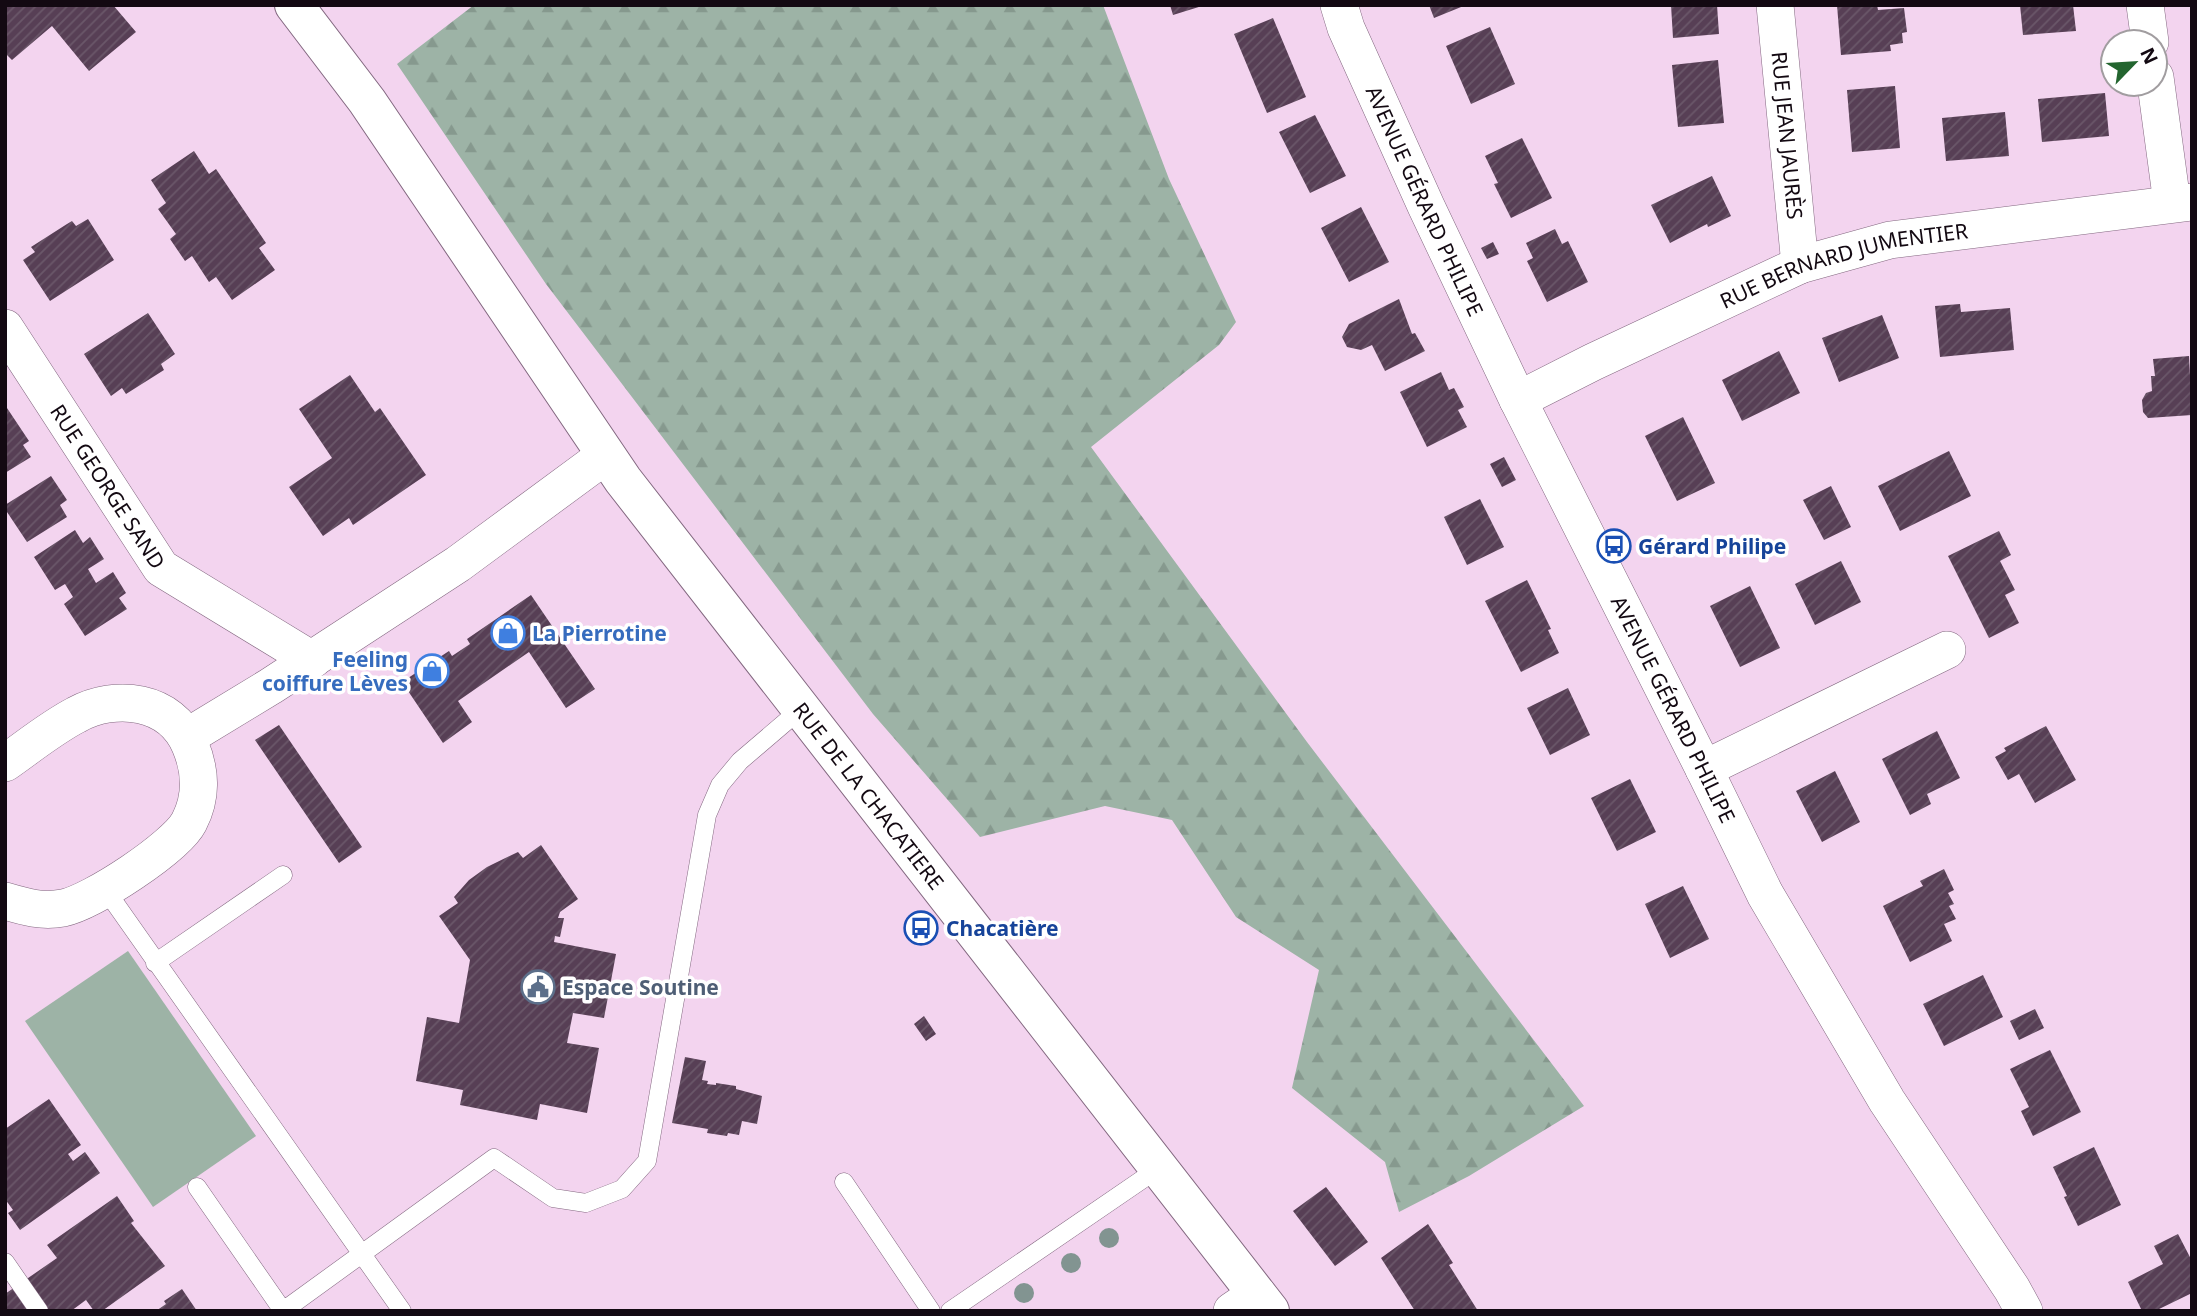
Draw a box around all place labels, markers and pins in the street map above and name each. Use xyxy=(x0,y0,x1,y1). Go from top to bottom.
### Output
bus stop icon: Gérard Philipe xyxy=(1595,527,1633,565)
place label: Gérard Philipe xyxy=(1638,532,1786,560)
shop icon: La Pierrotine xyxy=(489,614,527,652)
place label: La Pierrotine xyxy=(532,619,667,647)
place label: Feeling coiffure Lèves xyxy=(262,645,408,697)
shop icon: Feeling coiffure Lèves xyxy=(413,652,451,690)
bus stop icon: Chacatière xyxy=(902,909,940,947)
place label: Chacatière xyxy=(946,914,1059,942)
public building icon: Espace Soutine xyxy=(519,968,557,1006)
place label: Espace Soutine xyxy=(562,973,719,1001)

